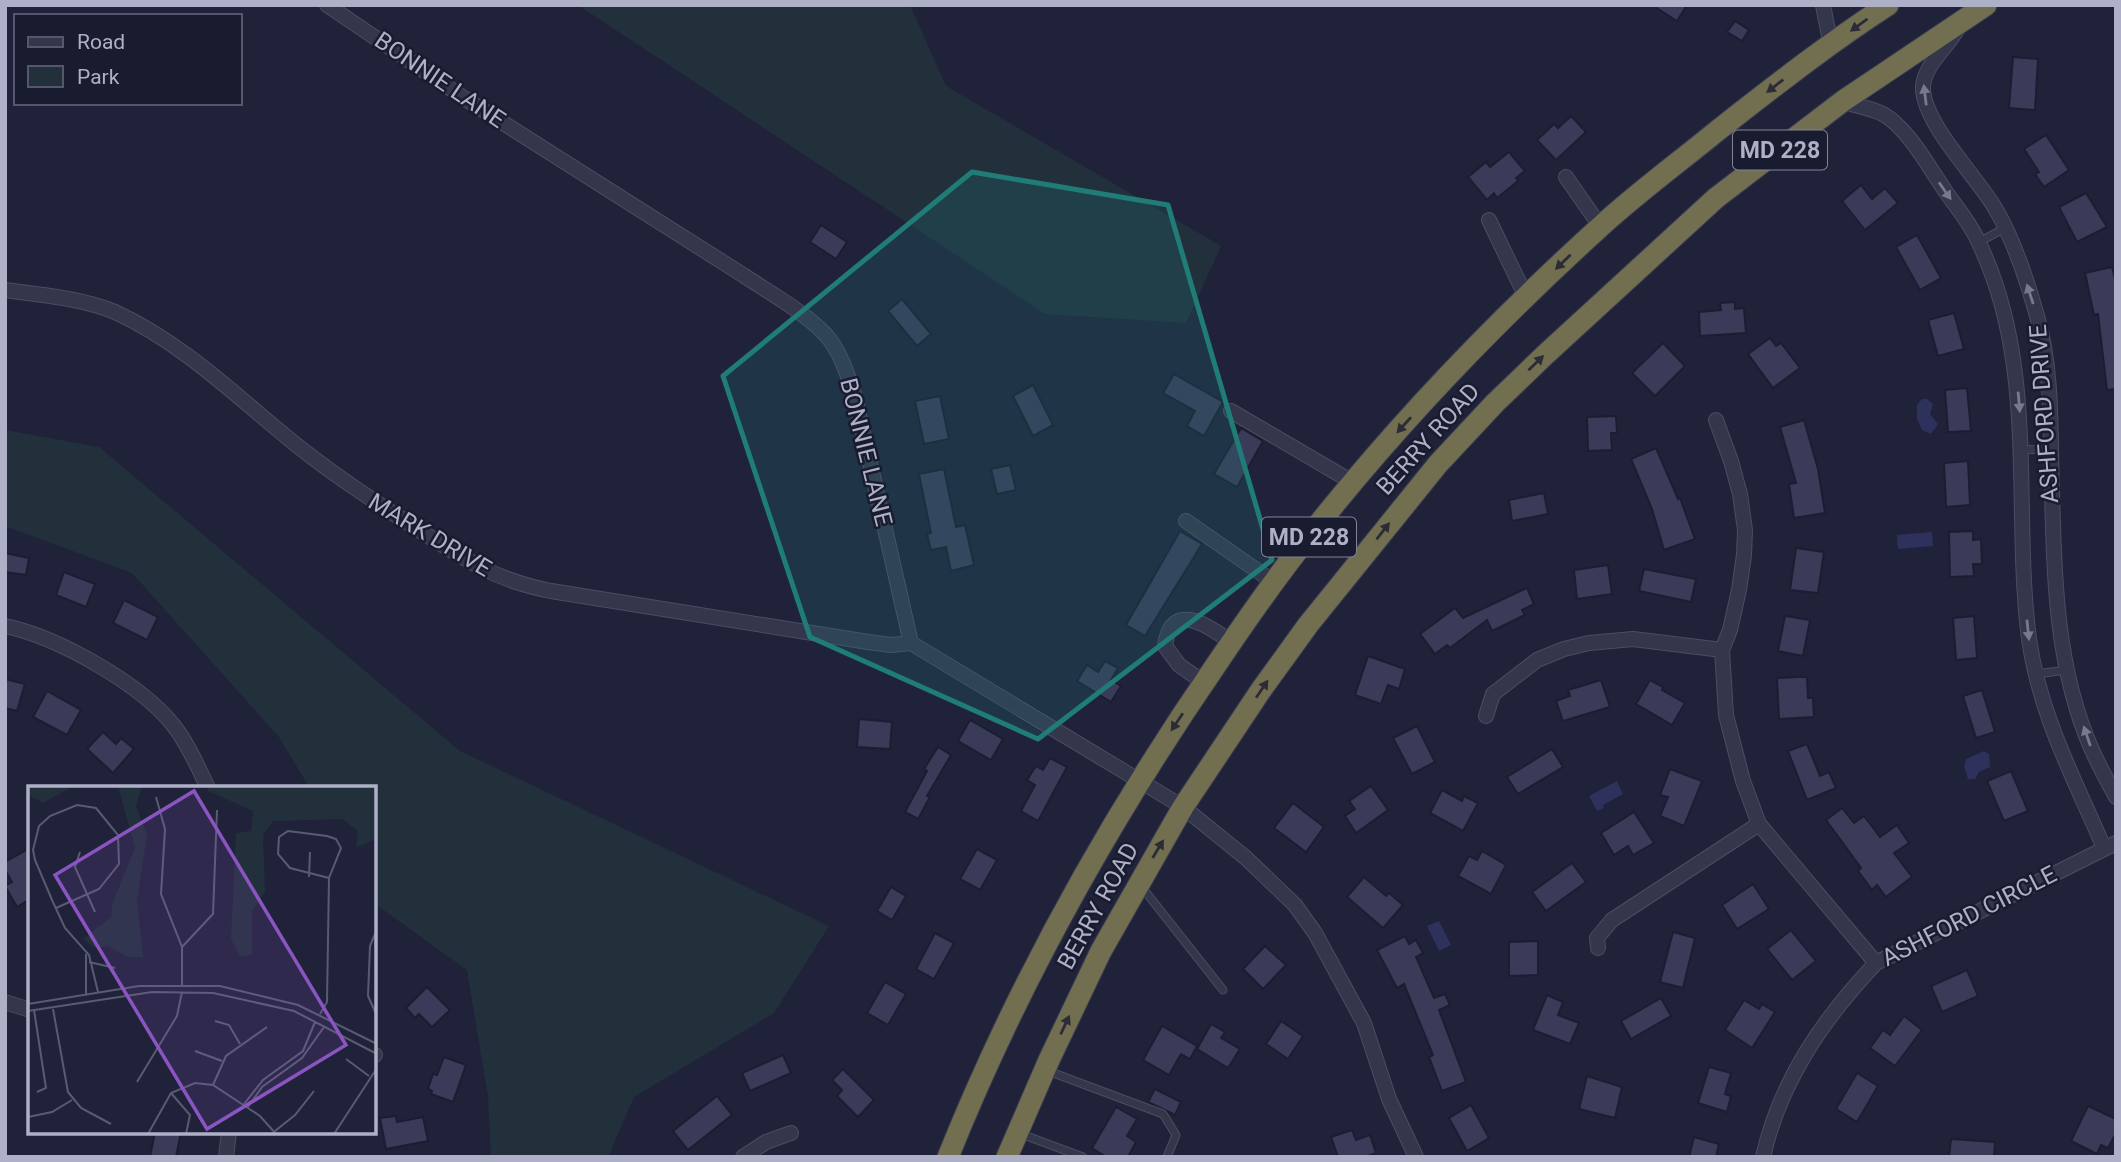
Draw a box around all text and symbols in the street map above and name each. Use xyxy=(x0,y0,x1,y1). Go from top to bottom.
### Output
legend xyxy=(14,14,242,105)
one-way arrow xyxy=(1850,18,1868,32)
street label: BONNIE LANE xyxy=(369,26,511,134)
text: Road xyxy=(77,30,125,54)
text: Park xyxy=(77,65,120,89)
one-way arrow xyxy=(1767,78,1785,93)
one-way arrow xyxy=(1920,83,1931,105)
road number: MD 228 xyxy=(1733,130,1827,169)
one-way arrow xyxy=(1938,182,1952,200)
one-way arrow xyxy=(1555,253,1572,269)
one-way arrow xyxy=(2024,283,2035,304)
street label: ASHFORD DRIVE xyxy=(2024,324,2064,504)
one-way arrow xyxy=(1527,355,1544,371)
street label: BONNIE LANE xyxy=(834,375,898,529)
street label: BERRY ROAD xyxy=(1371,377,1485,501)
one-way arrow xyxy=(2014,392,2025,414)
one-way arrow xyxy=(1396,416,1412,434)
street label: MARK DRIVE xyxy=(363,487,497,583)
road number: MD 228 xyxy=(1262,517,1356,556)
one-way arrow xyxy=(1375,522,1390,540)
one-way arrow xyxy=(2023,619,2034,641)
one-way arrow xyxy=(1255,680,1269,698)
one-way arrow xyxy=(1170,713,1184,731)
one-way arrow xyxy=(2081,725,2092,746)
inset map xyxy=(28,786,376,1134)
street label: BERRY ROAD xyxy=(1052,838,1144,974)
one-way arrow xyxy=(1152,840,1165,859)
street label: ASHFORD CIRCLE xyxy=(1877,860,2061,972)
one-way arrow xyxy=(1059,1015,1071,1035)

